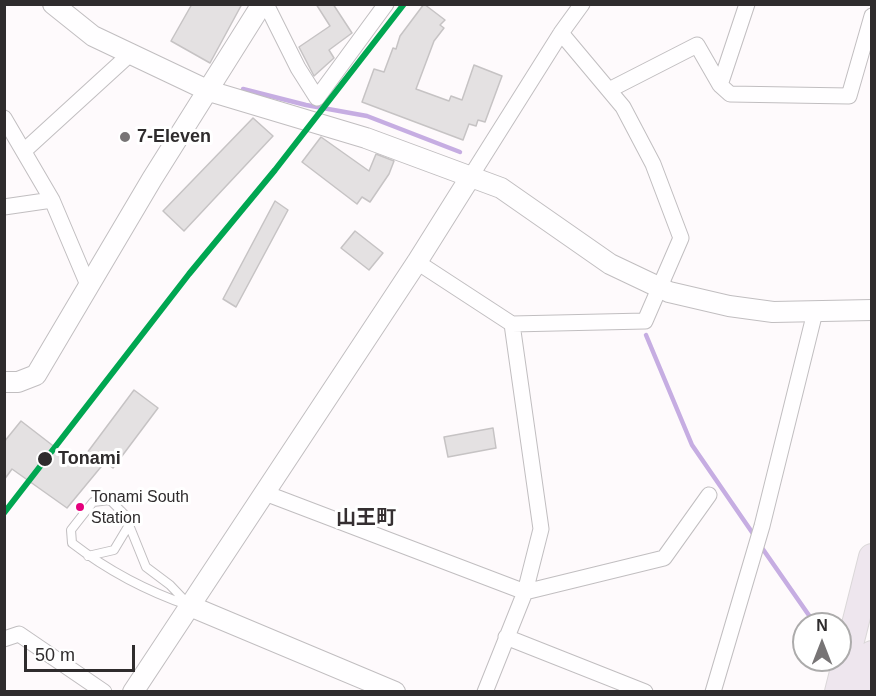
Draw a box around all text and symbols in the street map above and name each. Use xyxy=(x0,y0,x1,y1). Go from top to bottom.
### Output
place label: 7-Eleven xyxy=(137,126,211,148)
marker: 7-Eleven xyxy=(118,130,132,144)
place label: Tonami xyxy=(58,448,121,470)
marker: Tonami xyxy=(36,450,54,468)
place label: Tonami South Station xyxy=(91,488,189,526)
marker: Tonami South Station xyxy=(74,501,86,513)
district label: 山王町 xyxy=(336,506,396,530)
north arrow xyxy=(792,612,852,672)
text: N xyxy=(816,617,828,634)
scale bar xyxy=(27,633,138,671)
text: 50 m xyxy=(35,645,75,665)

